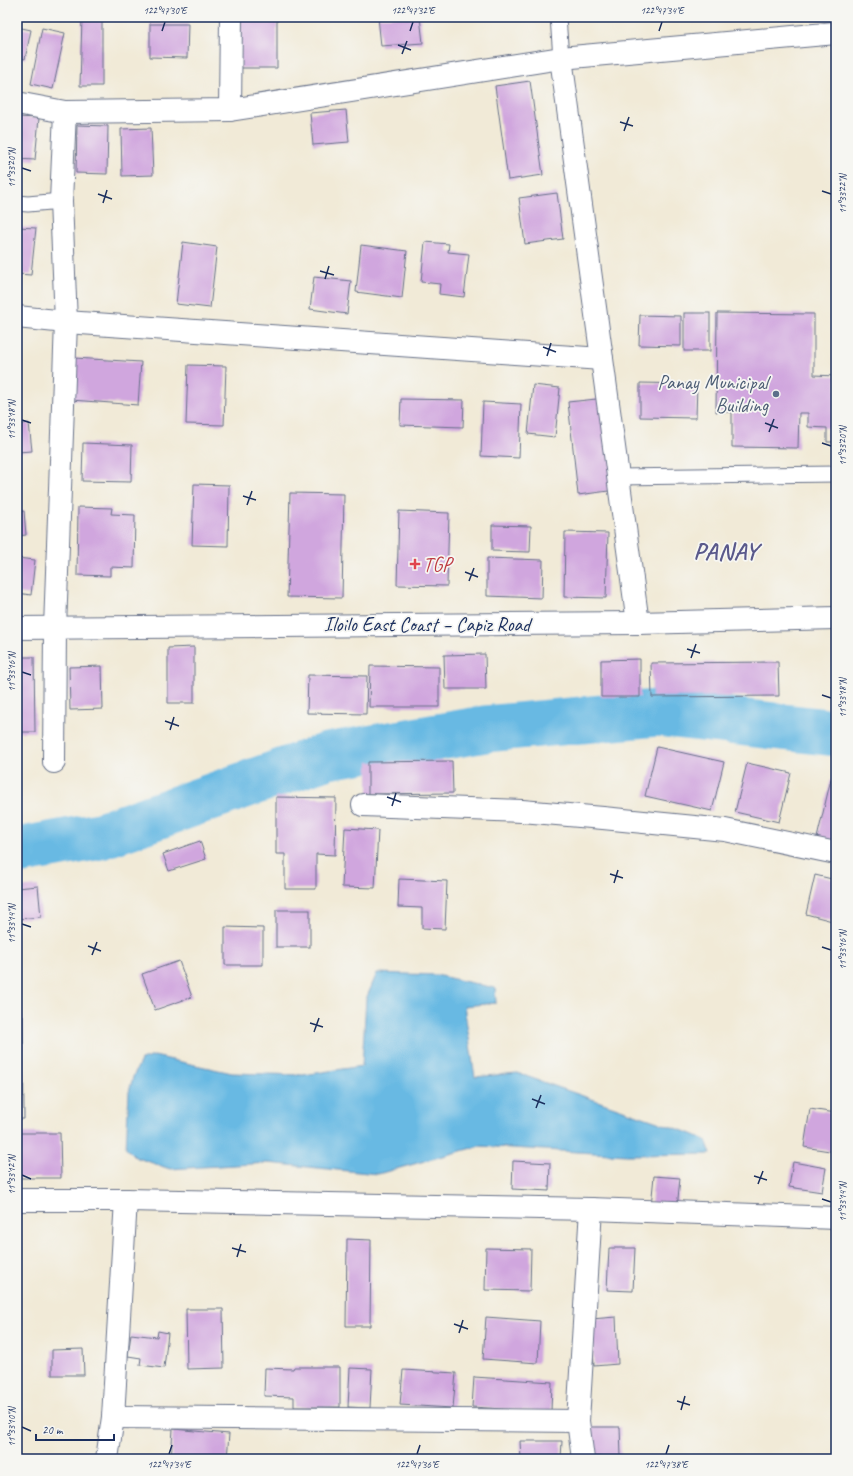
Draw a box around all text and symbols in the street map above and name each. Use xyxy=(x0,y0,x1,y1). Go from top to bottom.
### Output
text: 122°47'30"E xyxy=(143,4,188,17)
text: 122°47'32"E xyxy=(391,4,436,17)
text: 122°47'34"E xyxy=(640,4,685,17)
text: 11°33'20"N xyxy=(5,146,18,188)
text: 11°33'22"N xyxy=(836,172,849,214)
place label: Panay Municipal Building xyxy=(658,370,772,418)
marker: Panay Municipal Building xyxy=(771,389,781,399)
text: 11°33'18"N xyxy=(5,398,18,440)
text: 11°33'20"N xyxy=(836,424,849,466)
district label: PANAY xyxy=(693,536,762,566)
place label: TGP xyxy=(423,552,454,577)
marker: TGP xyxy=(410,559,420,569)
street label: Iloilo East Coast – Capiz Road xyxy=(324,612,533,637)
text: 11°33'16"N xyxy=(5,650,18,692)
text: 11°33'18"N xyxy=(836,676,849,718)
text: 11°33'14"N xyxy=(5,902,18,944)
text: 11°33'16"N xyxy=(836,928,849,970)
text: 11°33'12"N xyxy=(5,1153,18,1195)
text: 11°33'14"N xyxy=(836,1180,849,1222)
text: 11°33'10"N xyxy=(5,1405,18,1447)
scale bar xyxy=(36,1416,114,1442)
text: 20 m xyxy=(42,1422,64,1438)
text: 122°47'34"E xyxy=(147,1458,192,1471)
text: 122°47'36"E xyxy=(395,1458,440,1471)
text: 122°47'38"E xyxy=(644,1458,689,1471)

